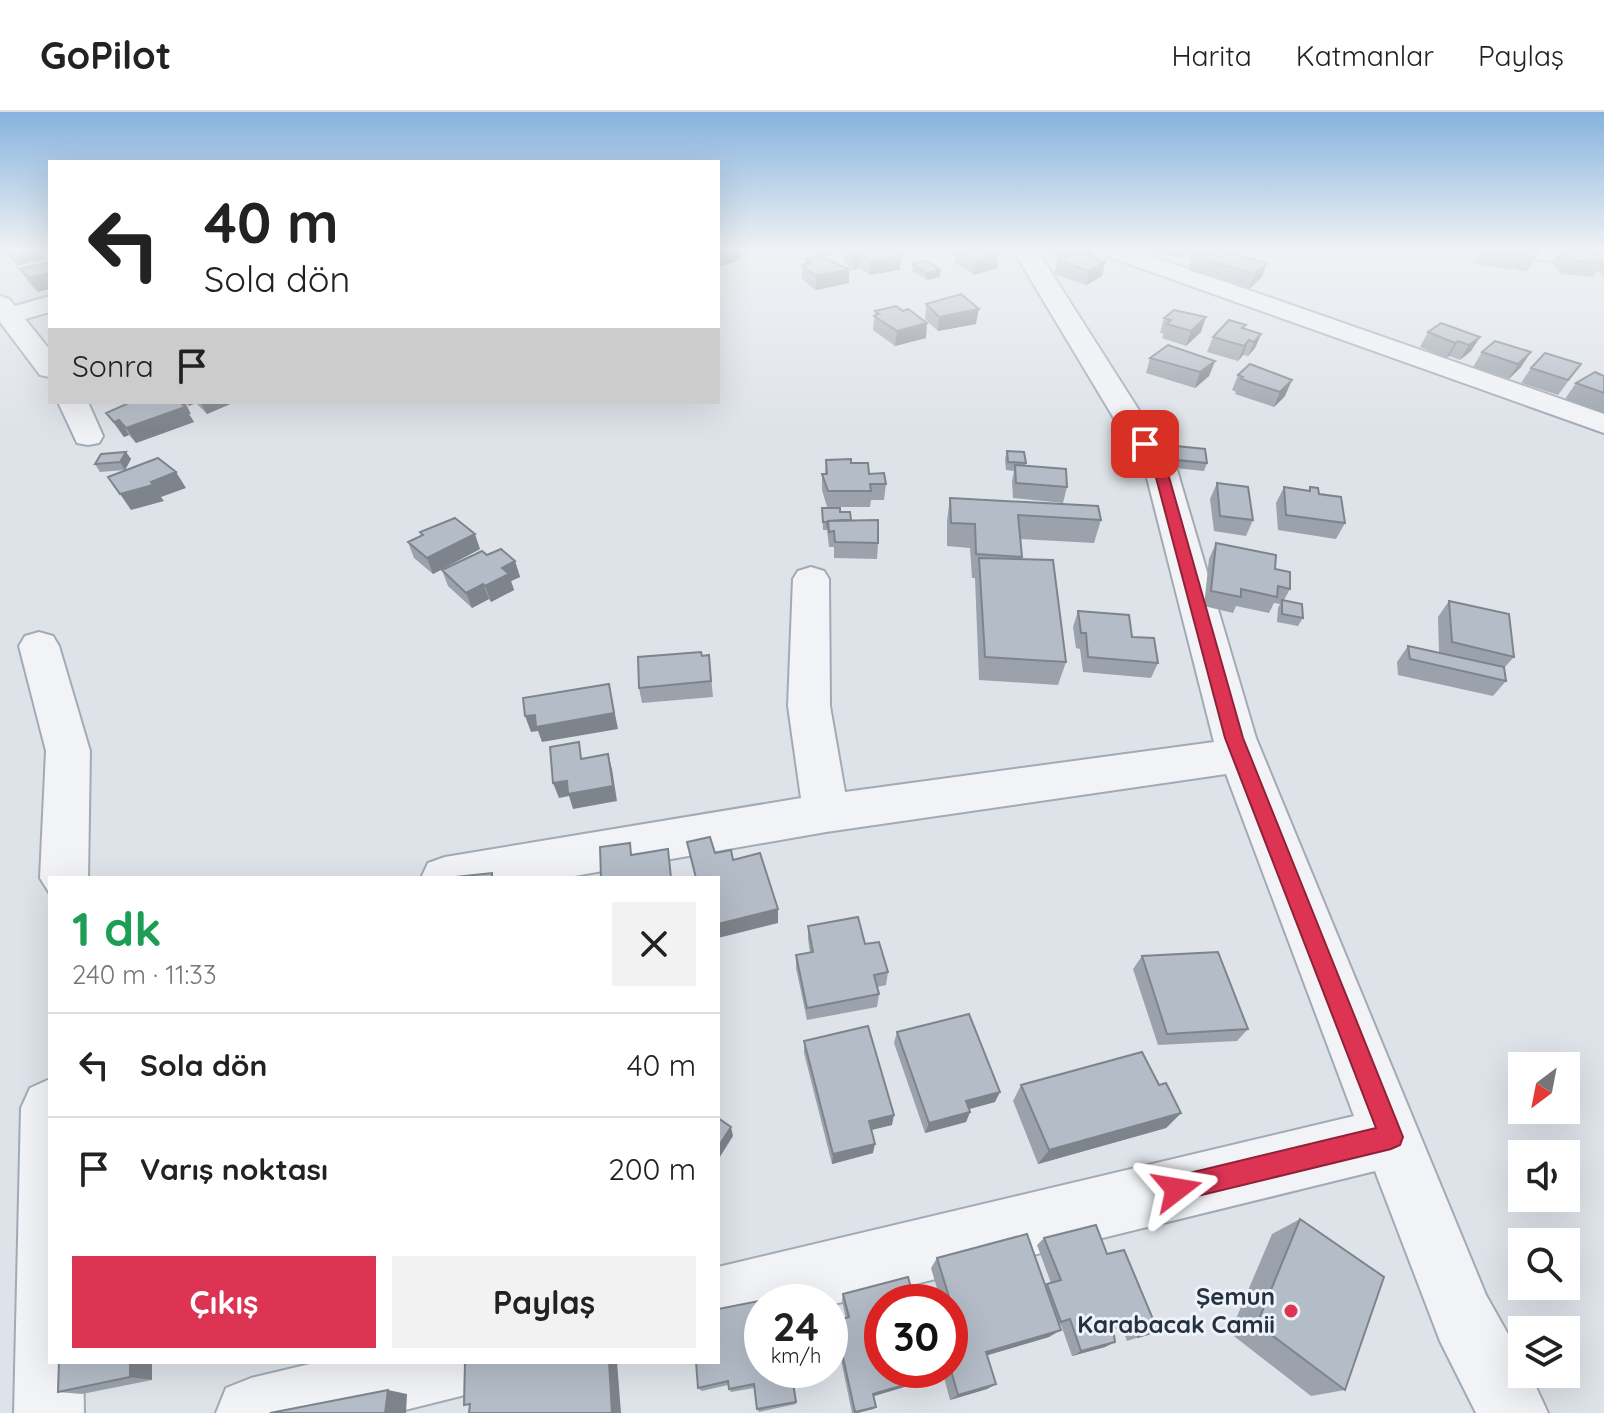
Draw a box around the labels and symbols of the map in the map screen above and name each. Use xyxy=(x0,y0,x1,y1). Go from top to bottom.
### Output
pin xyxy=(1111,410,1179,478)
north arrow xyxy=(1508,1052,1580,1124)
position arrow xyxy=(1135,1147,1219,1231)
place label: Şemun Karabacak Camii xyxy=(1077,1281,1275,1339)
speed limit sign: 30 xyxy=(864,1284,968,1388)
marker: Şemun Karabacak Camii xyxy=(1282,1302,1300,1320)

